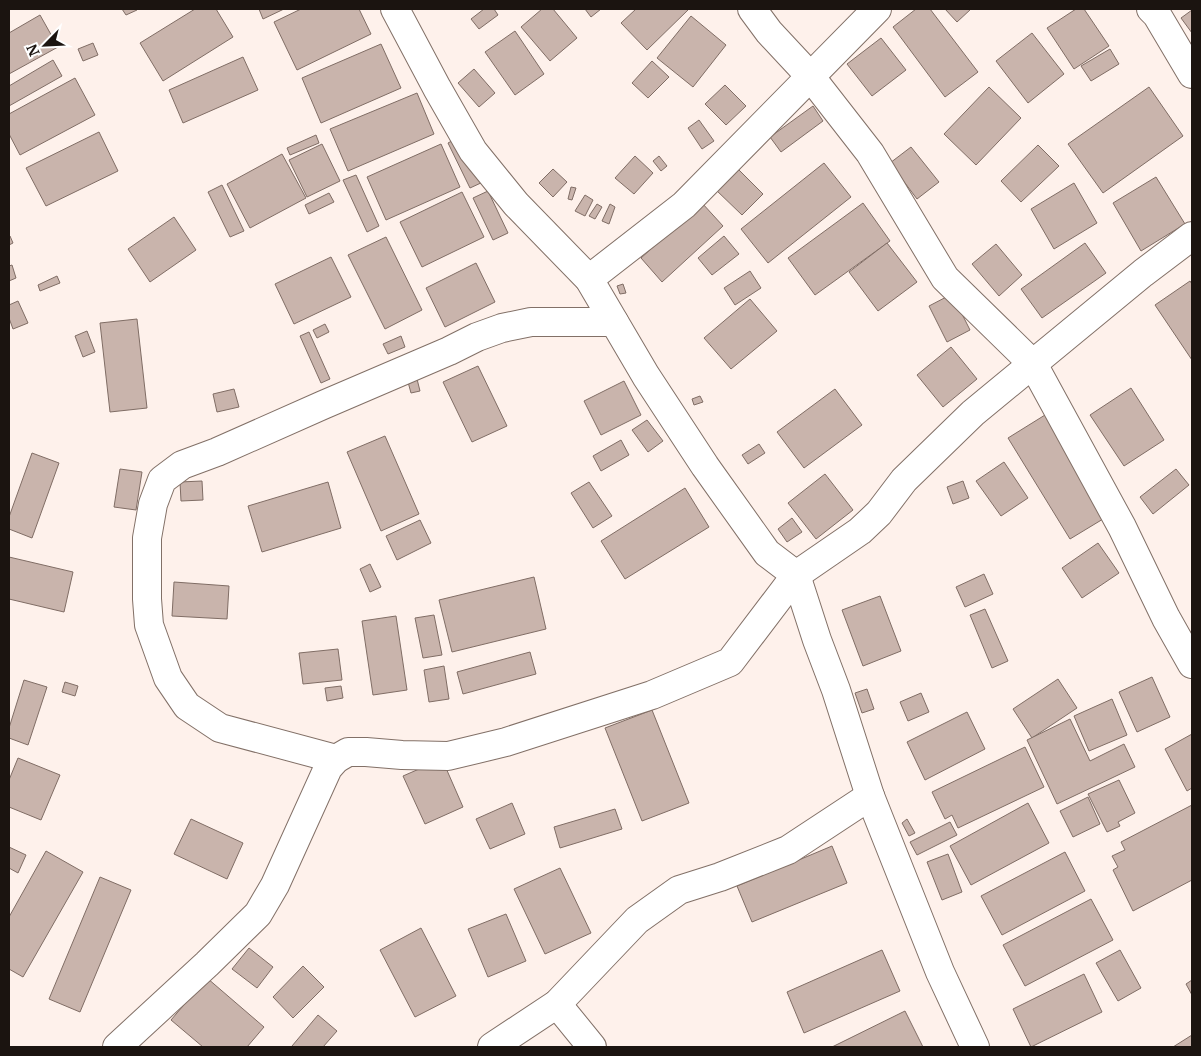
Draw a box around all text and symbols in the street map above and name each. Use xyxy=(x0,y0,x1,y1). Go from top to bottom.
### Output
north arrow xyxy=(20,20,70,70)
text: N xyxy=(23,42,44,59)

